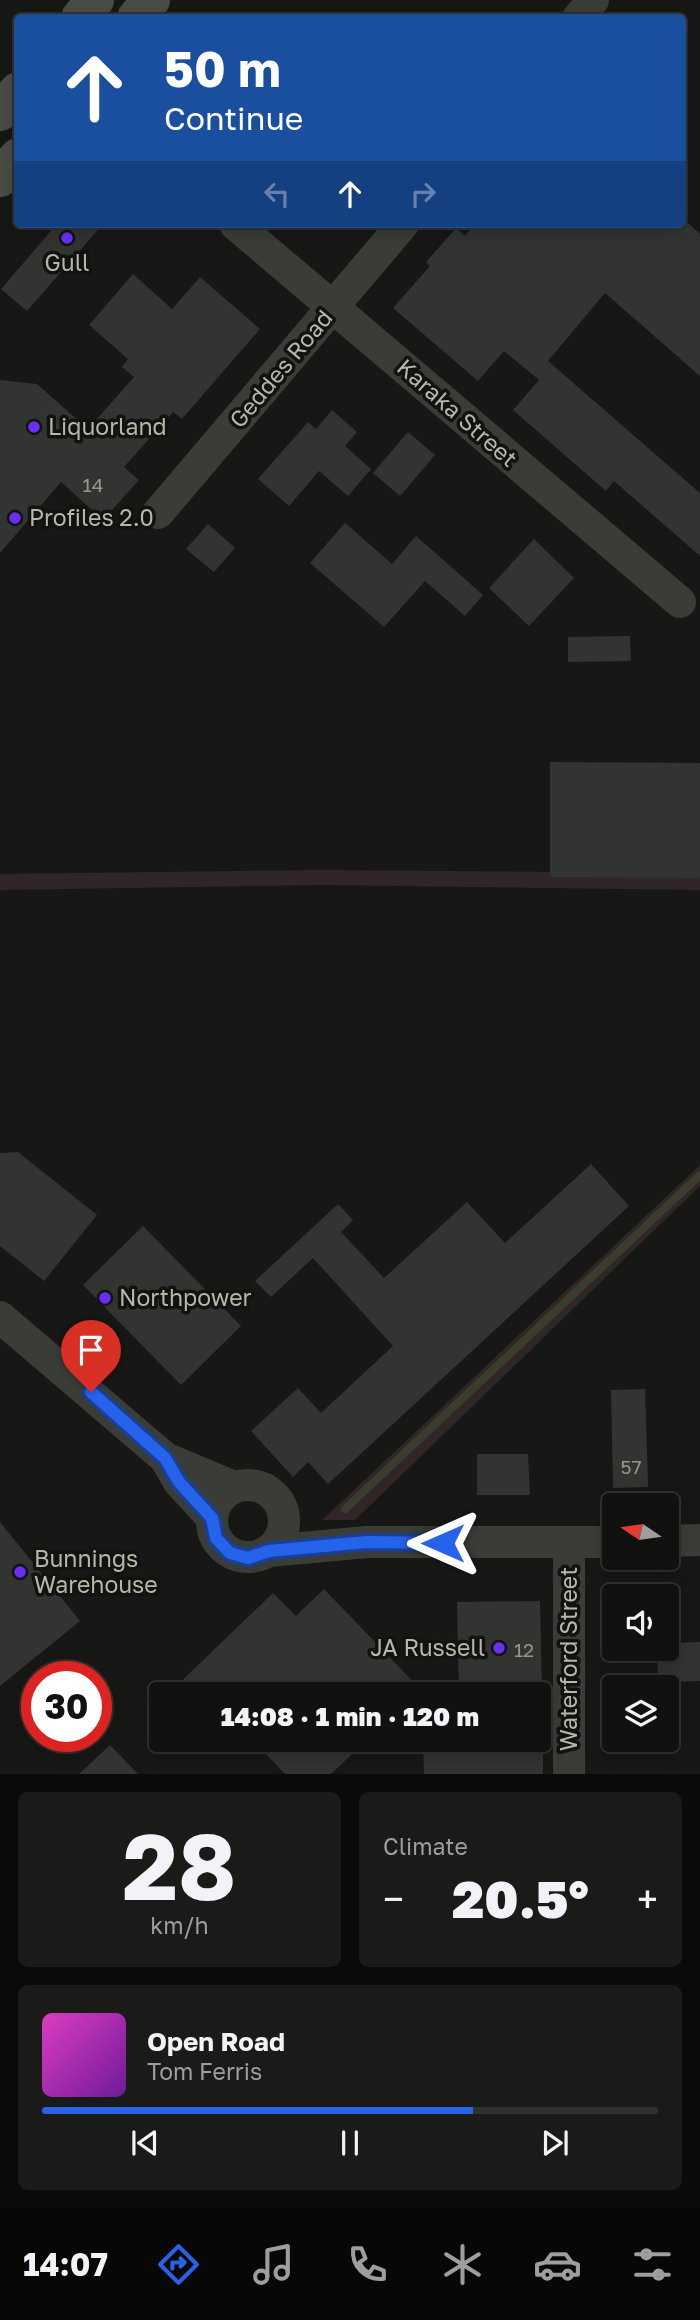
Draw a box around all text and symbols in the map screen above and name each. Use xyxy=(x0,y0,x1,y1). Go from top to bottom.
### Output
text: 50 m xyxy=(164,39,281,98)
icon: ahead xyxy=(49,42,140,133)
text: Continue xyxy=(164,99,303,137)
icon: left xyxy=(258,175,296,213)
icon: ahead xyxy=(331,175,369,213)
icon: right xyxy=(404,175,442,213)
marker: Gull xyxy=(59,230,75,246)
place label: Gull xyxy=(45,248,89,276)
street label: Geddes Road xyxy=(223,304,338,433)
street label: Karaka Street xyxy=(392,352,523,472)
place label: Liquorland xyxy=(48,412,167,440)
marker: Liquorland xyxy=(26,419,42,435)
house number: 14 xyxy=(83,473,103,496)
place label: Profiles 2.0 xyxy=(29,503,154,531)
marker: Profiles 2.0 xyxy=(7,510,23,526)
place label: Northpower xyxy=(119,1283,252,1311)
marker: Northpower xyxy=(97,1290,113,1306)
pin xyxy=(61,1320,121,1392)
icon: arrive xyxy=(72,1331,110,1369)
house number: 57 xyxy=(620,1455,642,1478)
north arrow xyxy=(602,1493,679,1570)
map controls xyxy=(602,1493,679,1752)
position arrow xyxy=(406,1506,480,1580)
place label: Bunnings Warehouse xyxy=(34,1544,158,1598)
marker: Bunnings Warehouse xyxy=(12,1564,28,1580)
street label: Waterford Street xyxy=(554,1567,582,1751)
button: sound xyxy=(602,1584,679,1661)
place label: JA Russell xyxy=(370,1633,485,1661)
house number: 12 xyxy=(514,1638,534,1661)
marker: JA Russell xyxy=(491,1640,507,1656)
speed limit sign: 30 xyxy=(21,1661,112,1752)
button: layers xyxy=(602,1675,679,1752)
text: 14:08 · 1 min · 120 m xyxy=(221,1701,479,1732)
text: 28 xyxy=(123,1811,236,1920)
text: Climate xyxy=(383,1832,468,1860)
text: 20.5° xyxy=(452,1867,589,1929)
text: − xyxy=(383,1876,404,1921)
text: + xyxy=(637,1876,658,1921)
text: km/h xyxy=(150,1911,209,1939)
text: Open Road xyxy=(147,2026,285,2057)
text: Tom Ferris xyxy=(147,2057,262,2085)
icon: previous xyxy=(126,2124,164,2162)
icon: pause xyxy=(331,2124,369,2162)
icon: next xyxy=(536,2124,574,2162)
icon: directions xyxy=(154,2240,203,2289)
icon: music xyxy=(249,2240,298,2289)
icon: phone xyxy=(343,2240,392,2289)
icon: climate xyxy=(438,2240,487,2289)
icon: car xyxy=(533,2240,582,2289)
icon: filters xyxy=(628,2240,677,2289)
text: 14:07 xyxy=(23,2245,108,2283)

